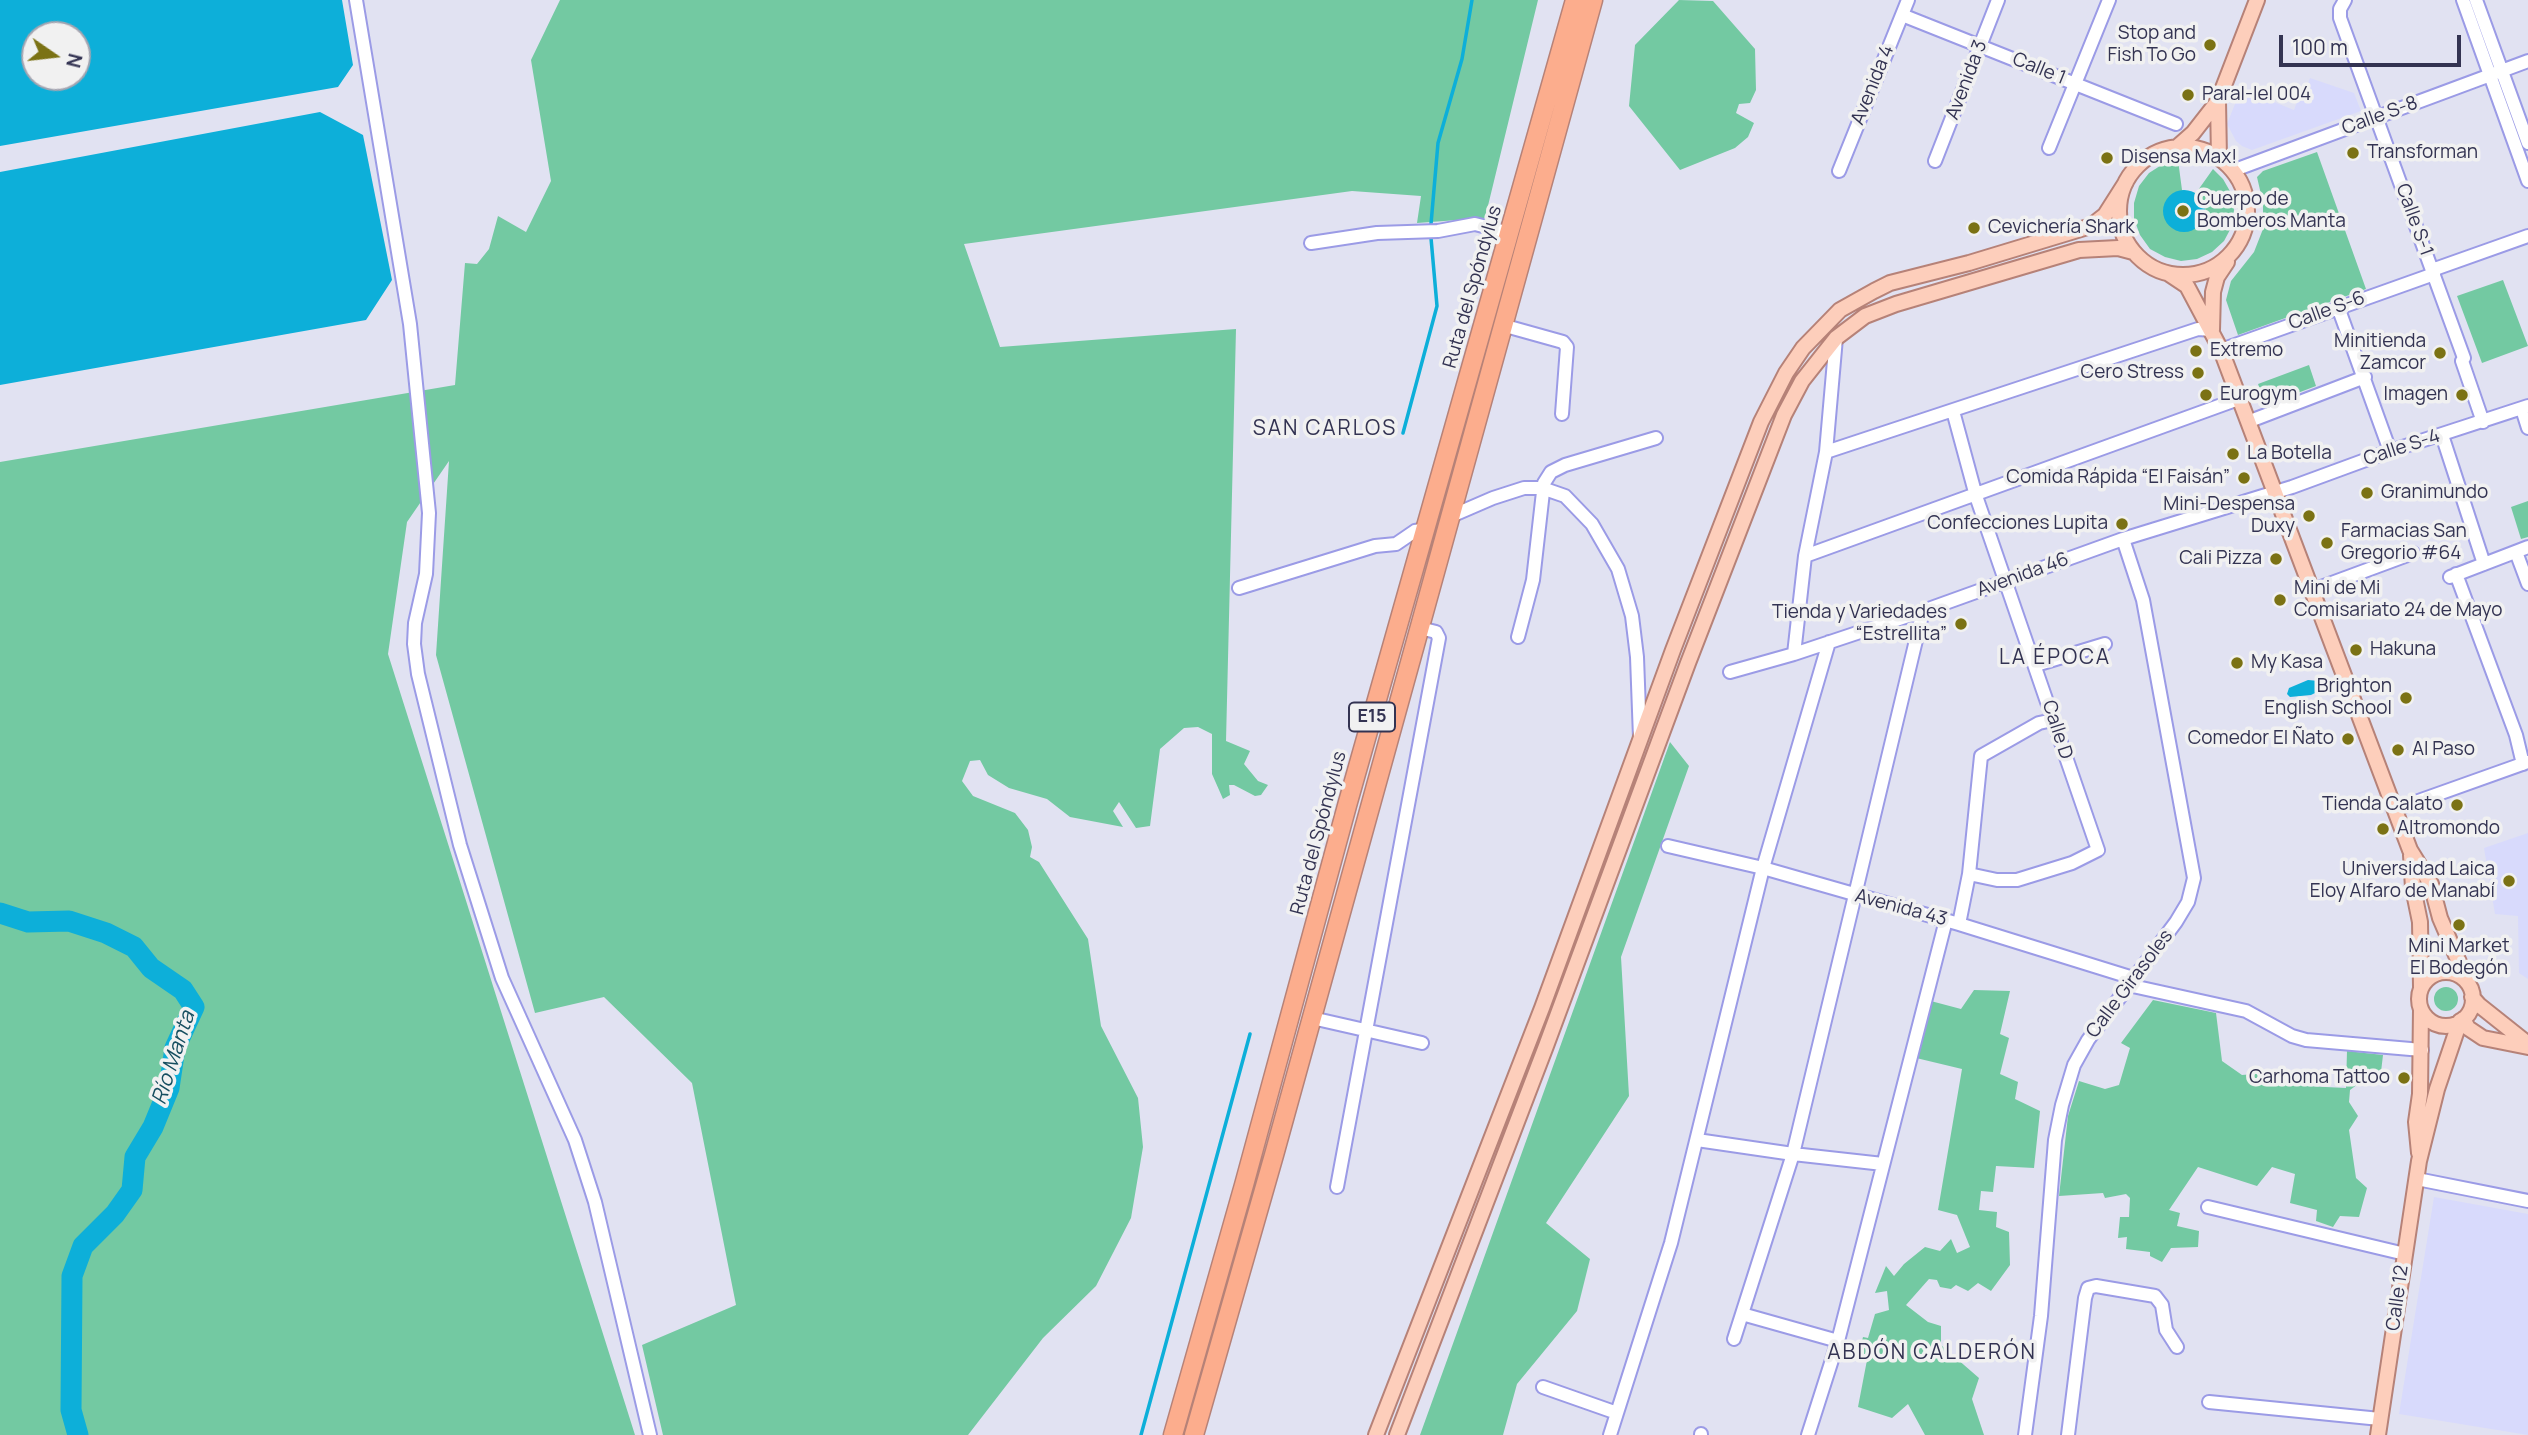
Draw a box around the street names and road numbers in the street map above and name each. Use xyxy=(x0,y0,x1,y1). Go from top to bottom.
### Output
street label: Avenida 3 xyxy=(1941,37,1993,123)
street label: Avenida 4 xyxy=(1847,42,1899,128)
street label: Calle 1 xyxy=(2009,48,2069,90)
street label: Calle S-8 xyxy=(2339,92,2421,140)
street label: Calle S-1 xyxy=(2390,181,2438,259)
street label: Ruta del Spóndylus xyxy=(1439,203,1507,371)
street label: Calle S-6 xyxy=(2286,287,2368,335)
street label: Calle S-4 xyxy=(2361,425,2443,471)
street label: Avenida 46 xyxy=(1974,548,2072,602)
street label: Calle D xyxy=(2037,698,2077,762)
road number: E15 xyxy=(1349,702,1395,732)
street label: Ruta del Spóndylus xyxy=(1286,749,1352,917)
street label: Avenida 43 xyxy=(1852,885,1950,931)
street label: Calle Girasoles xyxy=(2082,925,2178,1043)
street label: Calle 12 xyxy=(2382,1264,2414,1332)

